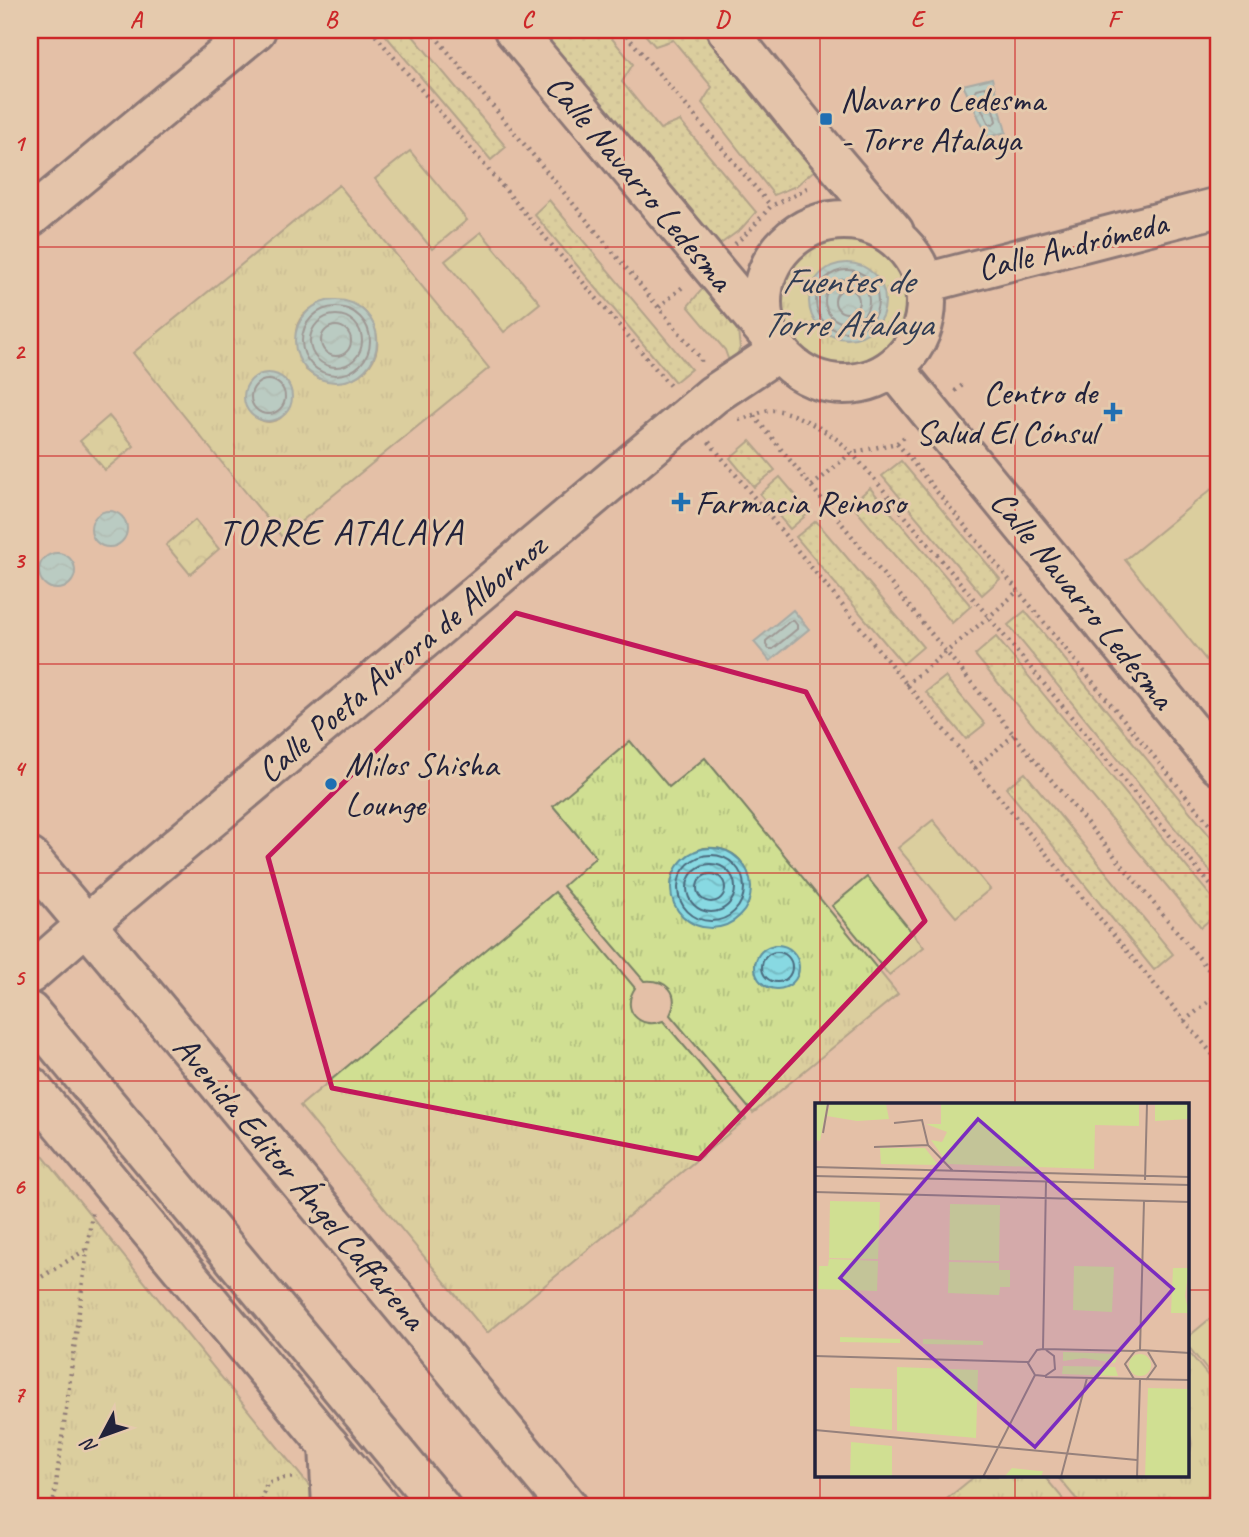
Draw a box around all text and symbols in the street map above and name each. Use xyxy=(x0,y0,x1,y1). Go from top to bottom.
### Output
text: A xyxy=(130,5,144,34)
text: B xyxy=(325,5,339,34)
text: C xyxy=(522,5,536,34)
text: D xyxy=(715,5,731,34)
text: E xyxy=(911,5,927,34)
text: F xyxy=(1108,5,1124,34)
street label: Calle Navarro Ledesma xyxy=(536,65,745,301)
place label: Navarro Ledesma - Torre Atalaya xyxy=(840,77,1047,162)
marker: Navarro Ledesma - Torre Atalaya xyxy=(818,111,834,127)
text: 1 xyxy=(14,129,27,158)
street label: Calle Andrómeda xyxy=(972,200,1174,291)
water label: Fuentes de Torre Atalaya xyxy=(762,257,935,347)
text: 2 xyxy=(14,337,27,366)
place label: Centro de Salud El Cónsul xyxy=(916,370,1103,455)
marker: Centro de Salud El Cónsul xyxy=(1103,402,1123,422)
place label: Farmacia Reinoso xyxy=(695,480,909,525)
street label: Calle Navarro Ledesma xyxy=(980,480,1186,720)
marker: Farmacia Reinoso xyxy=(673,494,689,510)
district label: TORRE ATALAYA xyxy=(218,508,464,555)
street label: Calle Poeta Aurora de Albornoz xyxy=(247,522,558,793)
text: 3 xyxy=(14,546,27,575)
place label: Milos Shisha Lounge xyxy=(345,742,501,827)
text: 4 xyxy=(14,754,27,783)
marker: Milos Shisha Lounge xyxy=(323,776,339,792)
text: 5 xyxy=(14,963,26,992)
street label: Avenida Editor Ángel Caffarena xyxy=(163,1026,437,1340)
inset map xyxy=(815,1103,1190,1478)
text: 6 xyxy=(14,1172,27,1201)
text: 7 xyxy=(14,1380,27,1409)
north arrow xyxy=(66,1400,136,1470)
text: N xyxy=(75,1432,103,1459)

